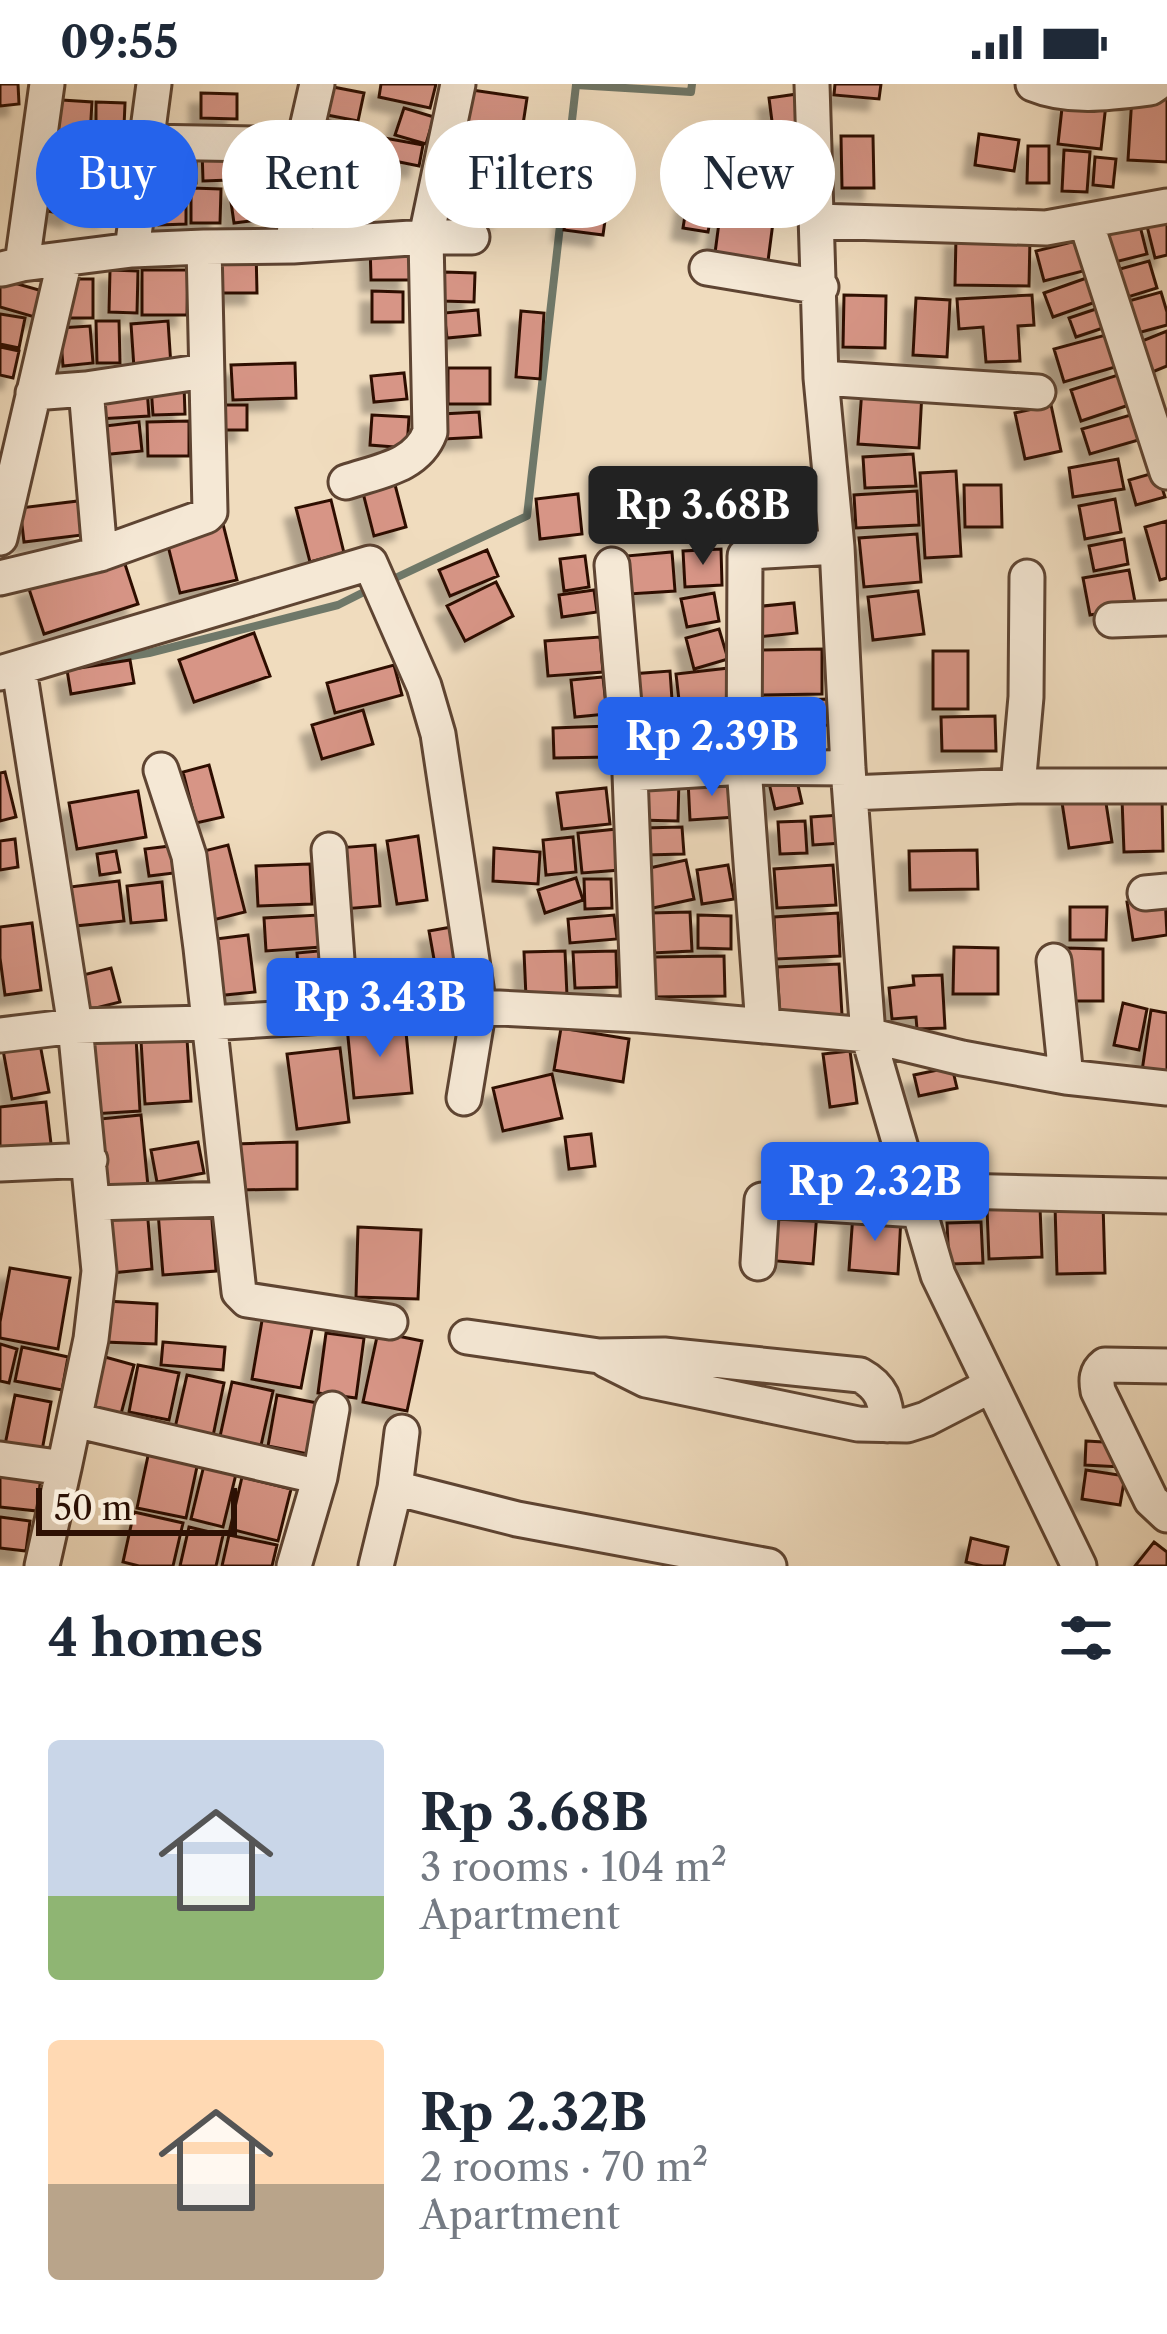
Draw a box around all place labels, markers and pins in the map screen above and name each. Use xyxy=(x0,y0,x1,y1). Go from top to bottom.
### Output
pin: Rp 3.68B xyxy=(579,466,827,568)
pin: Rp 2.39B xyxy=(588,697,836,799)
pin: Rp 3.43B xyxy=(256,958,504,1060)
pin: Rp 2.32B xyxy=(751,1142,999,1244)

